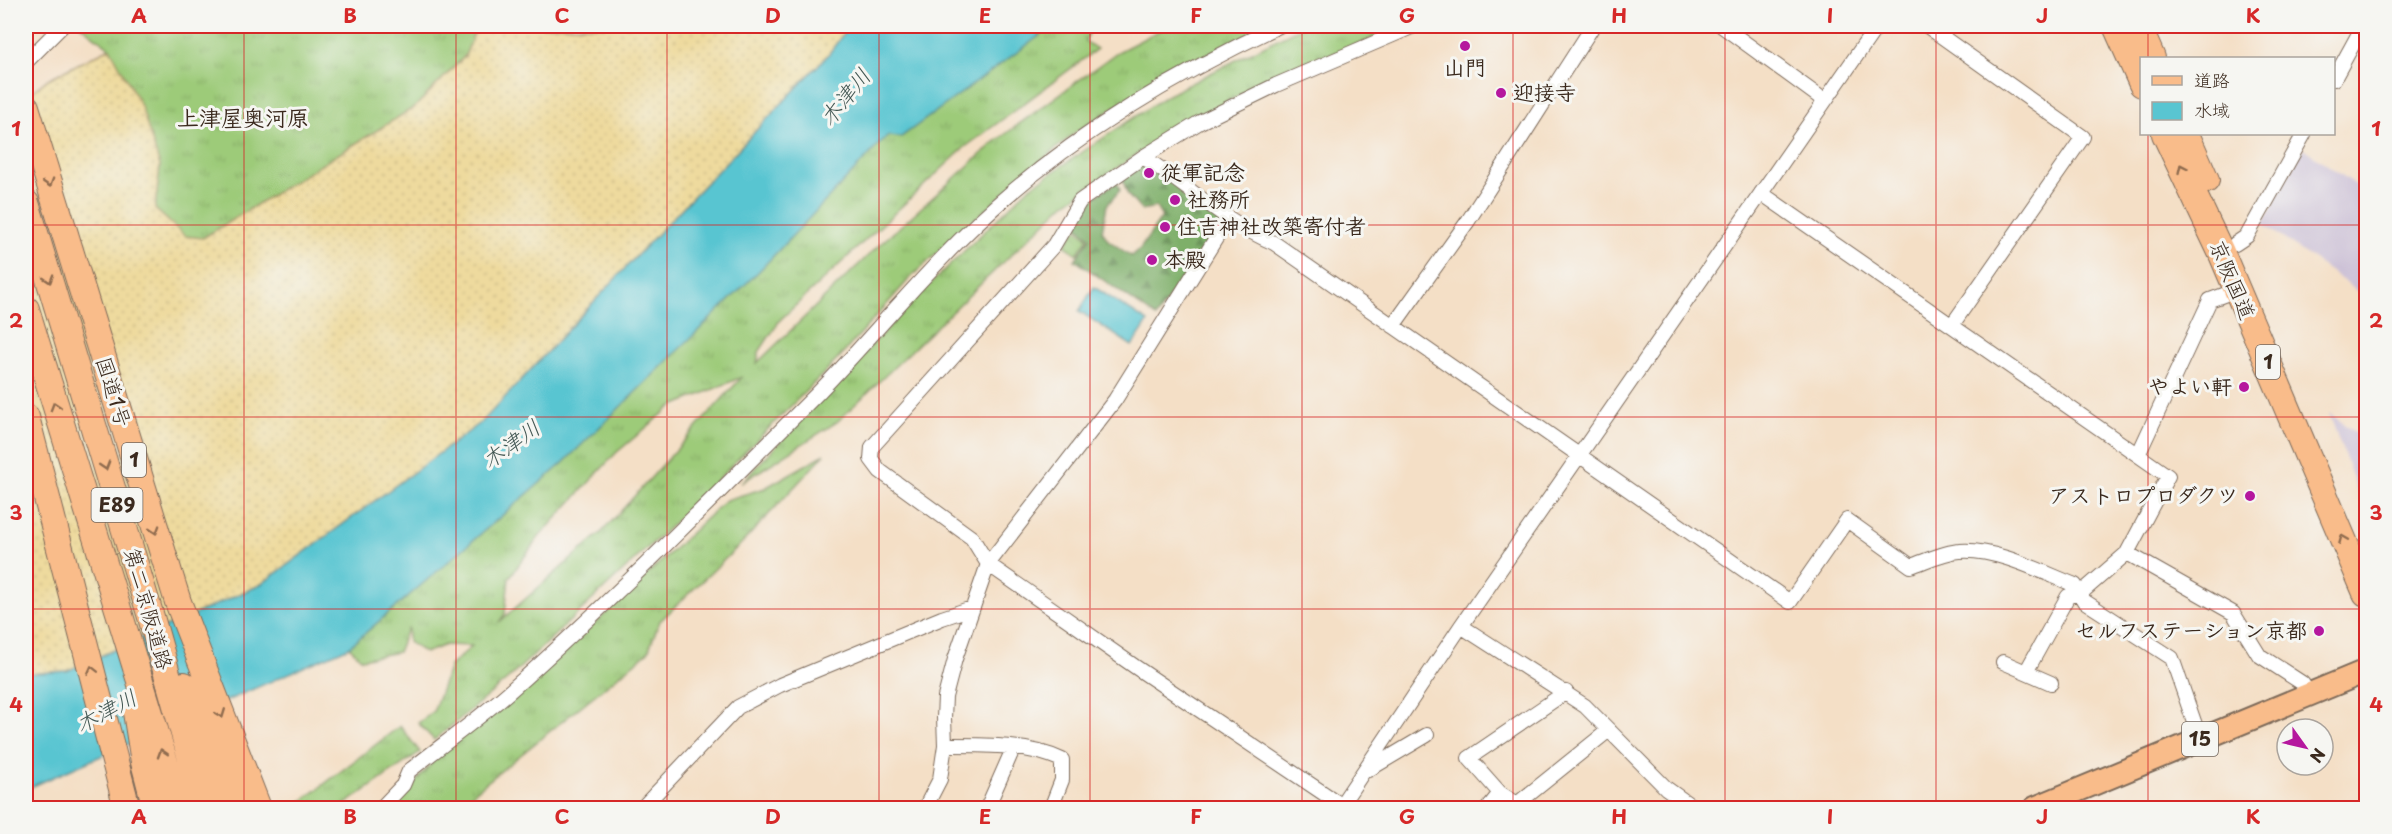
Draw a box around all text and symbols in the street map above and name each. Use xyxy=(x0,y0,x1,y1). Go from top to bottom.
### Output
text: A xyxy=(131,0,147,30)
text: B xyxy=(343,0,357,30)
text: C xyxy=(554,0,570,30)
text: D xyxy=(765,0,781,30)
text: E xyxy=(979,0,991,30)
text: F xyxy=(1190,0,1202,30)
text: G xyxy=(1399,0,1415,30)
text: H xyxy=(1611,0,1627,30)
text: I xyxy=(1827,0,1833,30)
text: J xyxy=(2036,0,2048,30)
text: K xyxy=(2246,0,2261,30)
marker: 山門 xyxy=(1458,39,1472,53)
place label: 山門 xyxy=(1444,50,1486,82)
legend xyxy=(2140,57,2335,135)
water label: 木津川 xyxy=(810,60,877,132)
text: 道路 xyxy=(2194,66,2230,93)
place label: 迎接寺 xyxy=(1513,75,1576,107)
marker: 迎接寺 xyxy=(1494,86,1508,100)
text: 水域 xyxy=(2194,96,2230,123)
district label: 上津屋奥河原 xyxy=(177,100,309,133)
text: 1 xyxy=(11,113,21,143)
text: 1 xyxy=(2371,113,2381,143)
place label: 従軍記念 xyxy=(1161,155,1245,187)
one-way arrow xyxy=(2177,164,2189,175)
marker: 従軍記念 xyxy=(1142,166,1156,180)
one-way arrow xyxy=(42,177,54,188)
place label: 社務所 xyxy=(1187,182,1250,214)
marker: 社務所 xyxy=(1168,193,1182,207)
place label: 住吉神社改築寄付者 xyxy=(1177,209,1366,241)
marker: 住吉神社改築寄付者 xyxy=(1158,220,1172,234)
street label: 京阪国道 xyxy=(2203,234,2265,324)
place label: 本殿 xyxy=(1164,242,1206,274)
marker: 本殿 xyxy=(1145,253,1159,267)
one-way arrow xyxy=(42,273,54,284)
text: 2 xyxy=(9,305,23,335)
text: 2 xyxy=(2369,305,2383,335)
road number: 1 xyxy=(2256,345,2280,379)
street label: 国道1号 xyxy=(89,352,141,431)
place label: やよい軒 xyxy=(2148,369,2232,401)
marker: やよい軒 xyxy=(2237,380,2251,394)
one-way arrow xyxy=(50,401,62,412)
water label: 木津川 xyxy=(474,410,547,476)
road number: 1 xyxy=(122,443,146,477)
one-way arrow xyxy=(98,460,111,471)
place label: アストロプロダクツ xyxy=(2049,478,2238,510)
road number: E89 xyxy=(92,488,142,522)
marker: アストロプロダクツ xyxy=(2243,489,2257,503)
text: 3 xyxy=(9,497,23,527)
text: 3 xyxy=(2369,497,2383,527)
one-way arrow xyxy=(148,524,161,535)
one-way arrow xyxy=(2339,535,2351,546)
street label: 第二京阪道路 xyxy=(117,543,183,673)
place label: セルフステーション京都 xyxy=(2075,613,2307,645)
marker: セルフステーション京都 xyxy=(2312,624,2326,638)
one-way arrow xyxy=(87,666,99,676)
water label: 木津川 xyxy=(68,680,142,740)
text: 4 xyxy=(9,689,23,719)
text: 4 xyxy=(2369,689,2383,719)
one-way arrow xyxy=(214,707,226,718)
north arrow xyxy=(2275,717,2335,777)
road number: 15 xyxy=(2182,722,2218,756)
text: N xyxy=(2305,744,2332,768)
one-way arrow xyxy=(157,748,169,759)
text: A xyxy=(131,801,147,831)
text: B xyxy=(343,801,357,831)
text: C xyxy=(554,801,570,831)
text: D xyxy=(765,801,781,831)
text: E xyxy=(979,801,991,831)
text: F xyxy=(1190,801,1202,831)
text: G xyxy=(1399,801,1415,831)
text: H xyxy=(1611,801,1627,831)
text: I xyxy=(1827,801,1833,831)
text: J xyxy=(2036,801,2048,831)
text: K xyxy=(2246,801,2261,831)

